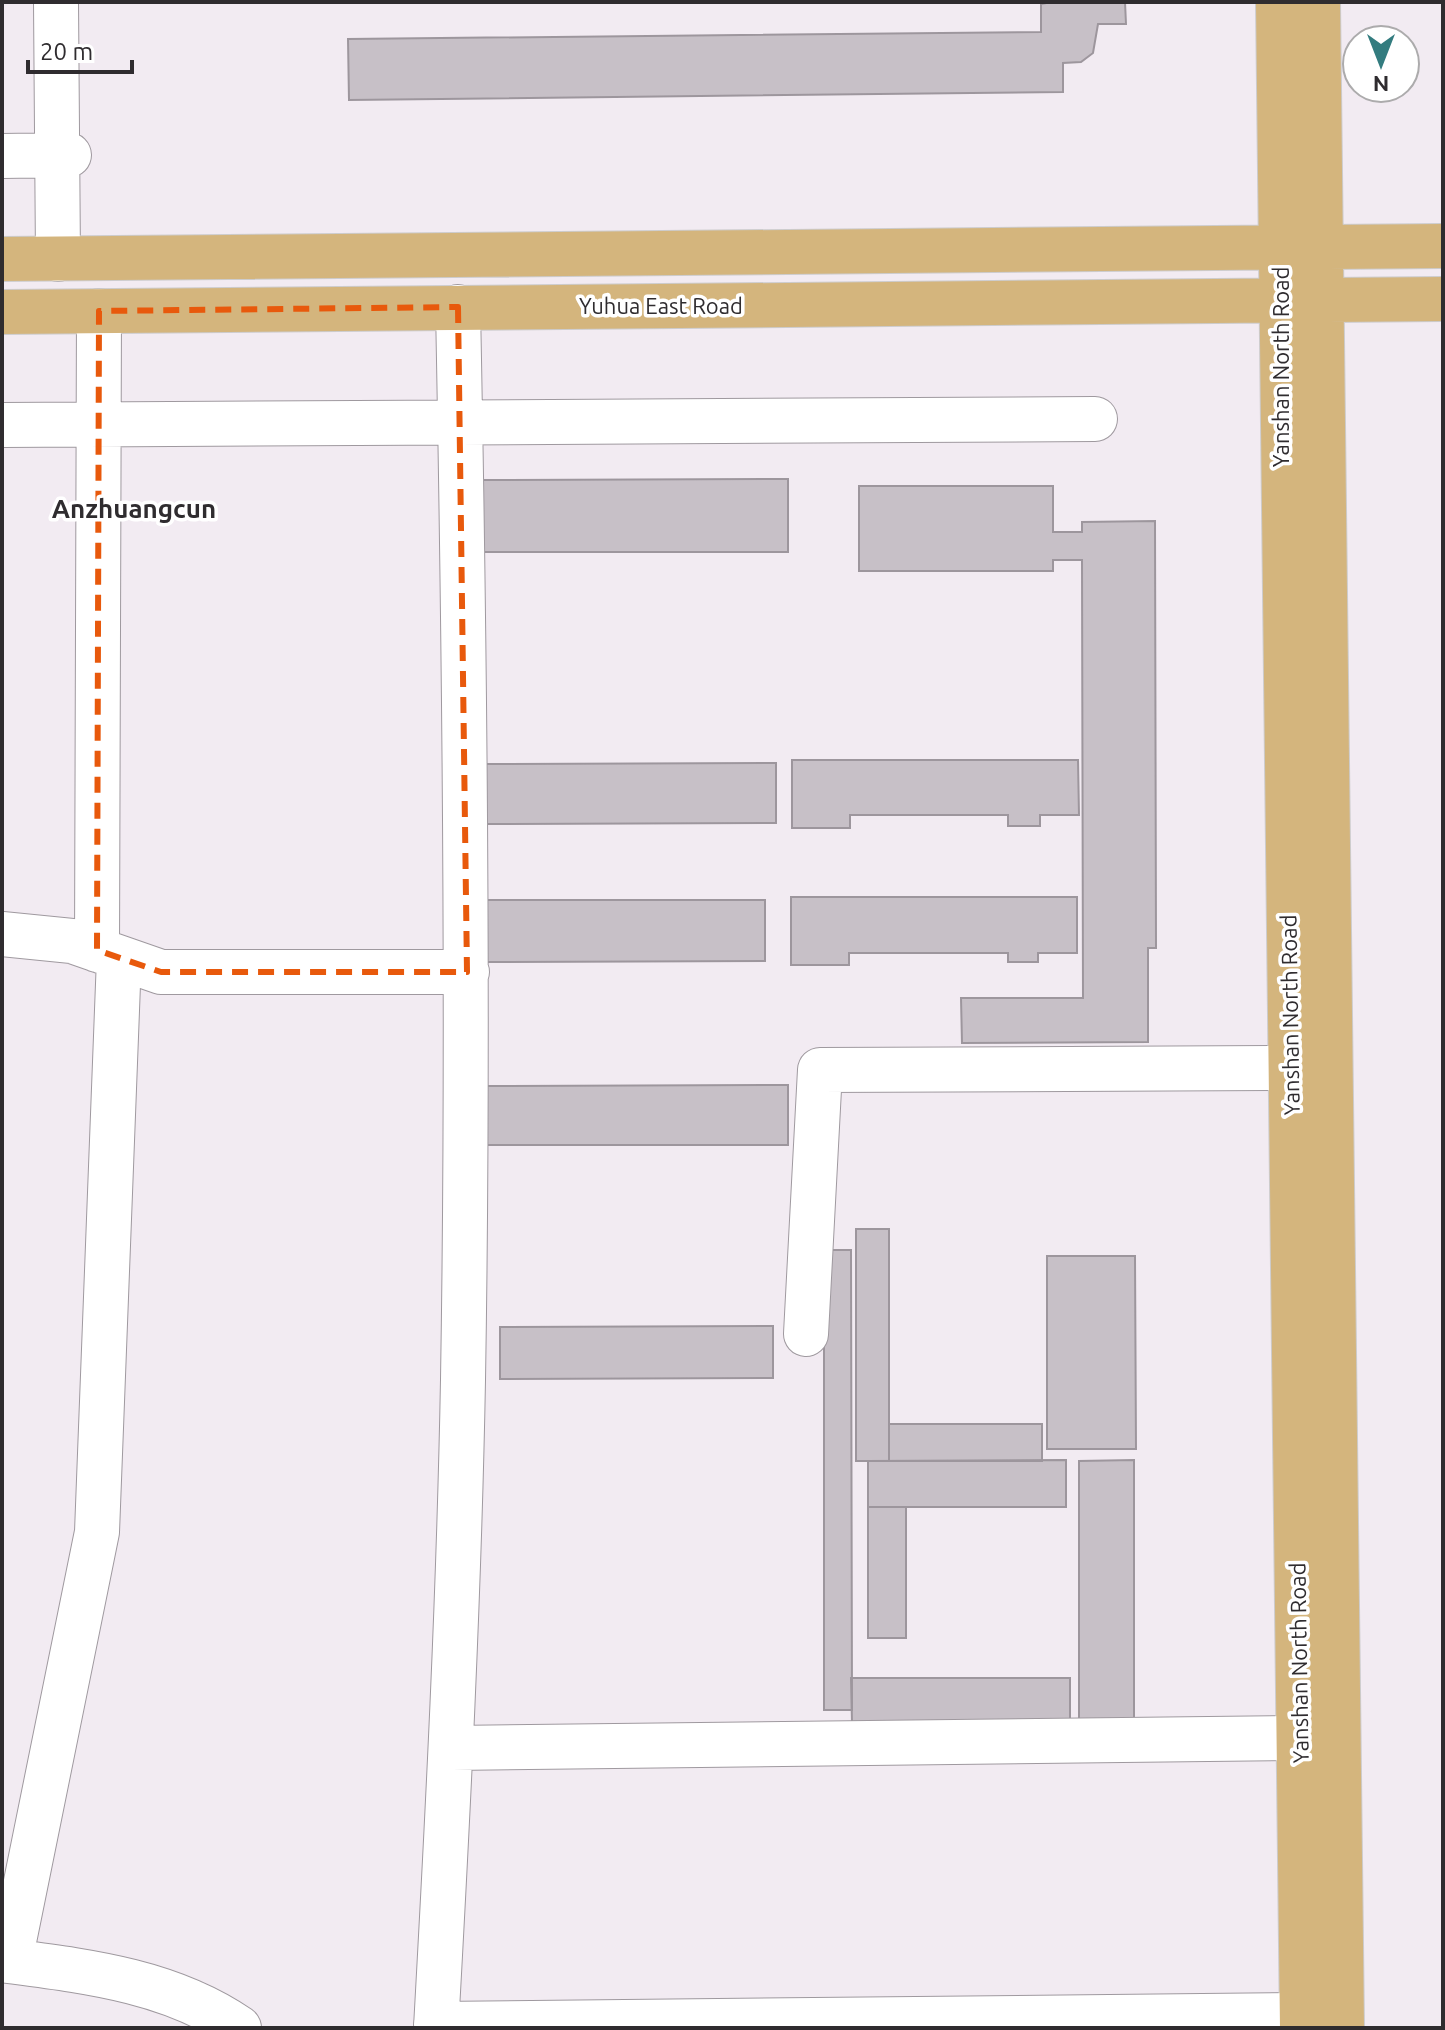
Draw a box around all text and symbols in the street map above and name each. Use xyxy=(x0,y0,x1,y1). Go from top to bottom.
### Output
scale bar xyxy=(28,24,132,74)
north arrow xyxy=(1341,24,1421,104)
text: 20 m xyxy=(40,38,93,65)
text: N xyxy=(1373,72,1389,97)
street label: Yanshan North Road xyxy=(1268,267,1293,467)
street label: Yuhua East Road xyxy=(579,293,743,318)
district label: Anzhuangcun xyxy=(52,494,216,523)
street label: Yanshan North Road xyxy=(1275,914,1304,1116)
street label: Yanshan North Road xyxy=(1284,1562,1313,1764)

